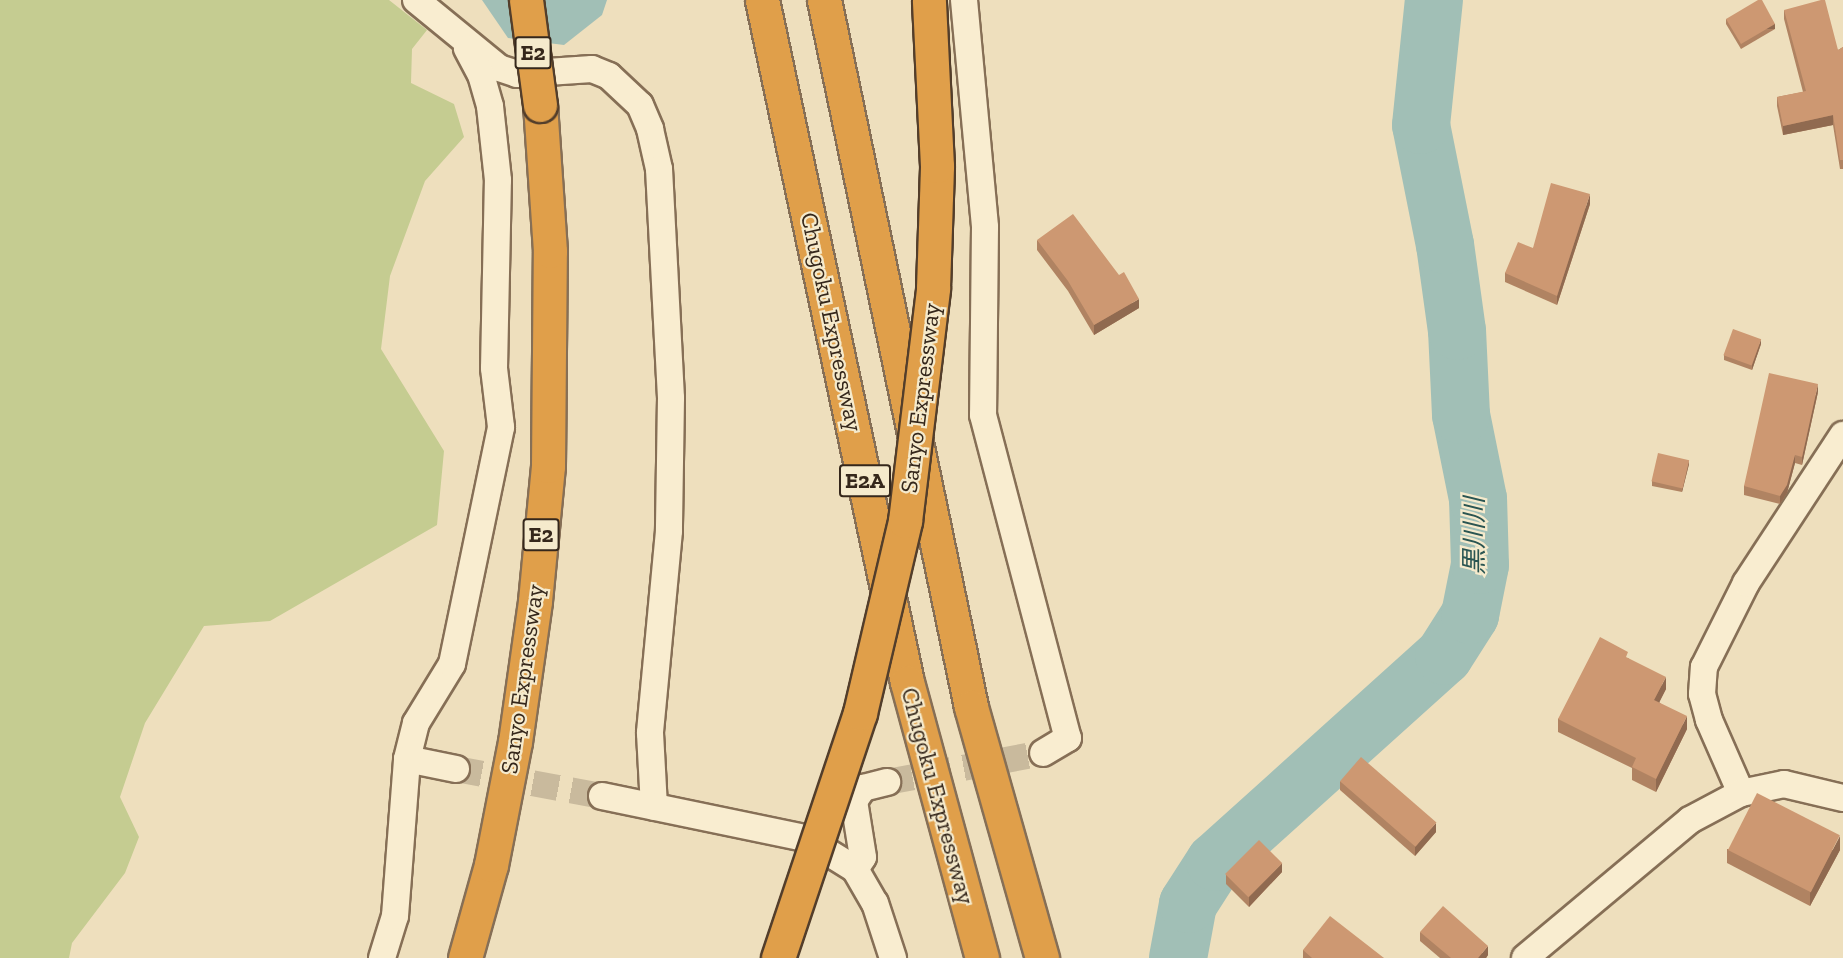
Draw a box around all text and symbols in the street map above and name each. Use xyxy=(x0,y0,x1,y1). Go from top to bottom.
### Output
road number: E2 xyxy=(514,34,552,72)
street label: Chugoku Expressway xyxy=(795,210,869,434)
street label: Sanyo Expressway xyxy=(894,301,946,495)
road number: E2A xyxy=(838,462,892,500)
water label: 黒川川 xyxy=(1459,497,1491,575)
road number: E2 xyxy=(522,516,560,554)
street label: Sanyo Expressway xyxy=(494,582,550,776)
street label: Chugoku Expressway xyxy=(895,685,981,907)

